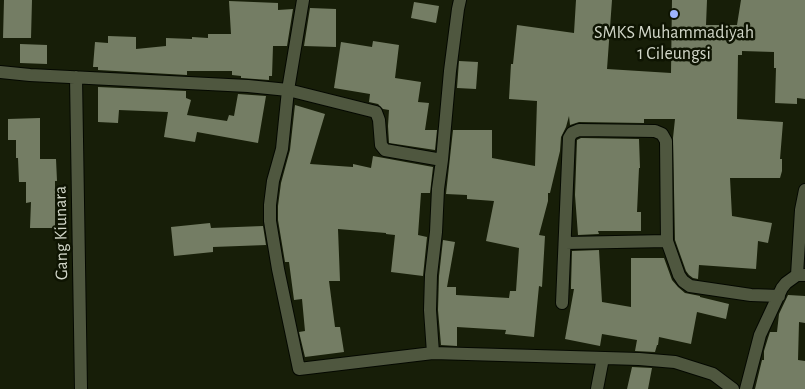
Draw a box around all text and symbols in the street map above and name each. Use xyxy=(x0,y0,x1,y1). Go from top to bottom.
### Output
marker: SMKS Muhammadiyah 1 Cileungsi xyxy=(668,8,680,20)
place label: SMKS Muhammadiyah 1 Cileungsi xyxy=(594,22,754,64)
street label: Gang Kiunara xyxy=(49,186,73,280)

